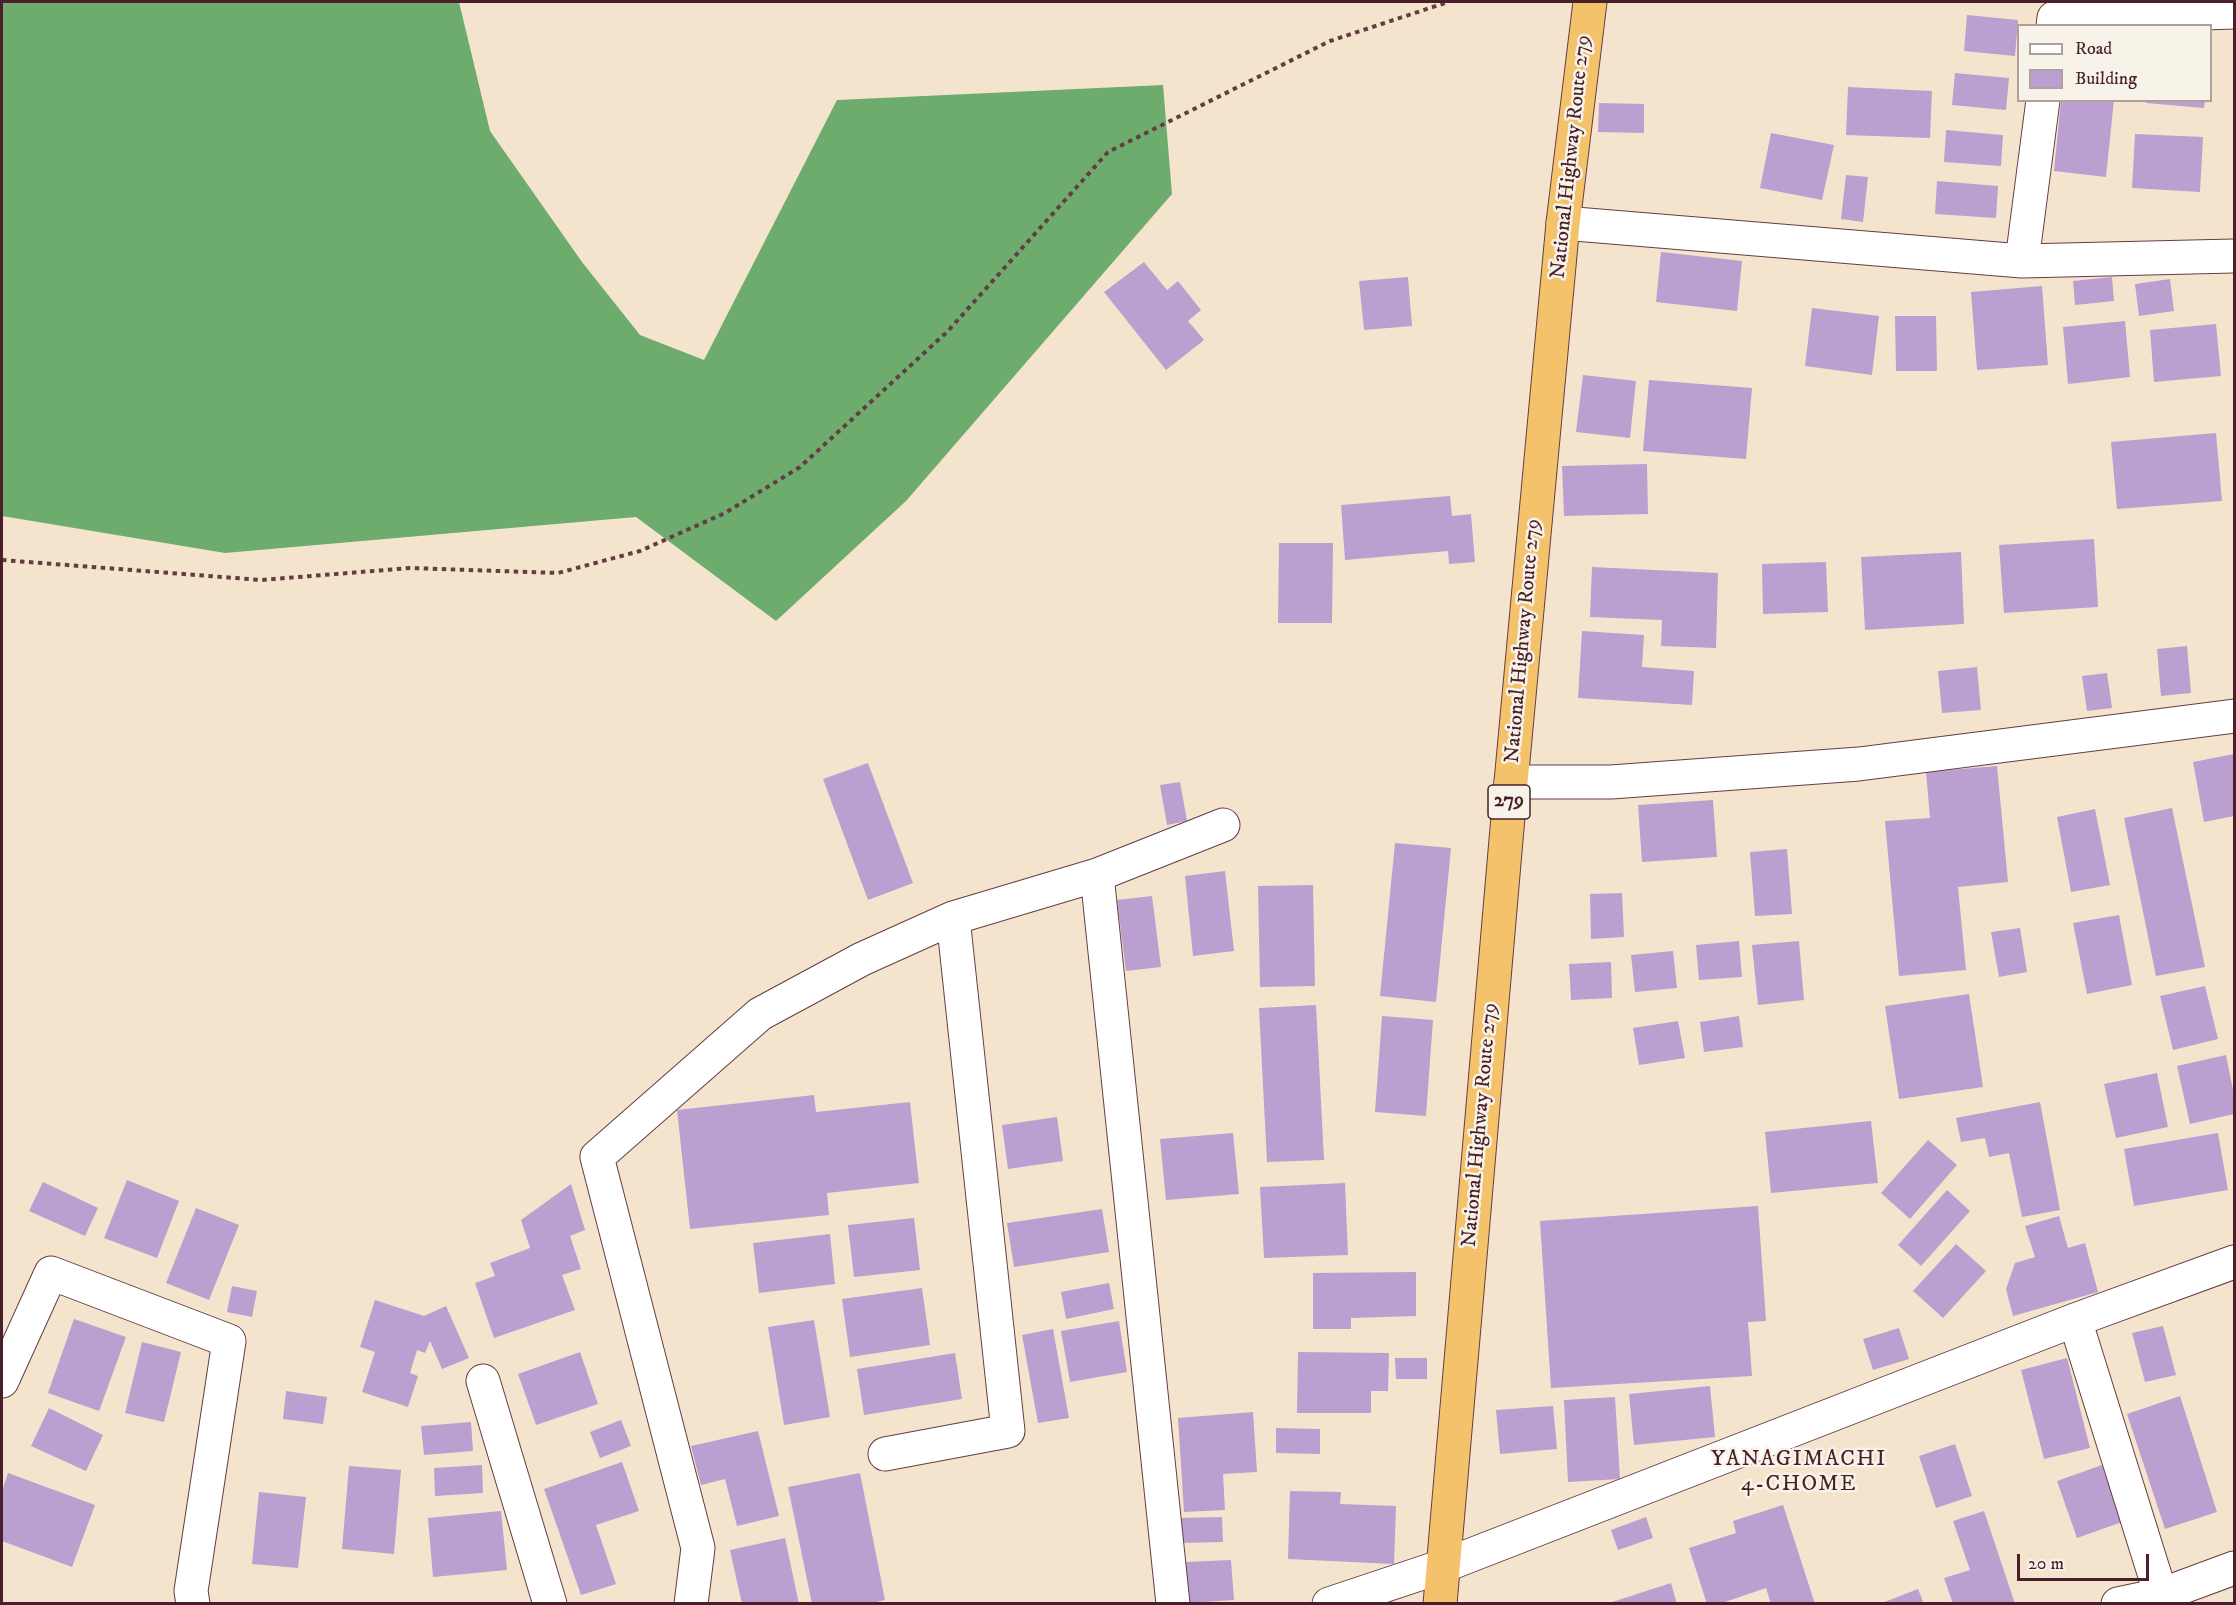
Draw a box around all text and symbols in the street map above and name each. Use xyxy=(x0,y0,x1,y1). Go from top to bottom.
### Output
legend xyxy=(2017,24,2212,102)
street label: National Highway Route 279 xyxy=(1547,34,1597,280)
text: Road xyxy=(2075,38,2112,60)
text: Building xyxy=(2075,68,2137,90)
street label: National Highway Route 279 xyxy=(1501,518,1547,764)
road number: 279 xyxy=(1488,785,1530,819)
street label: National Highway Route 279 xyxy=(1458,1002,1504,1248)
district label: YANAGIMACHI 4-CHOME xyxy=(1711,1447,1887,1498)
scale bar xyxy=(2020,1542,2152,1580)
text: 20 m xyxy=(2028,1553,2064,1575)

